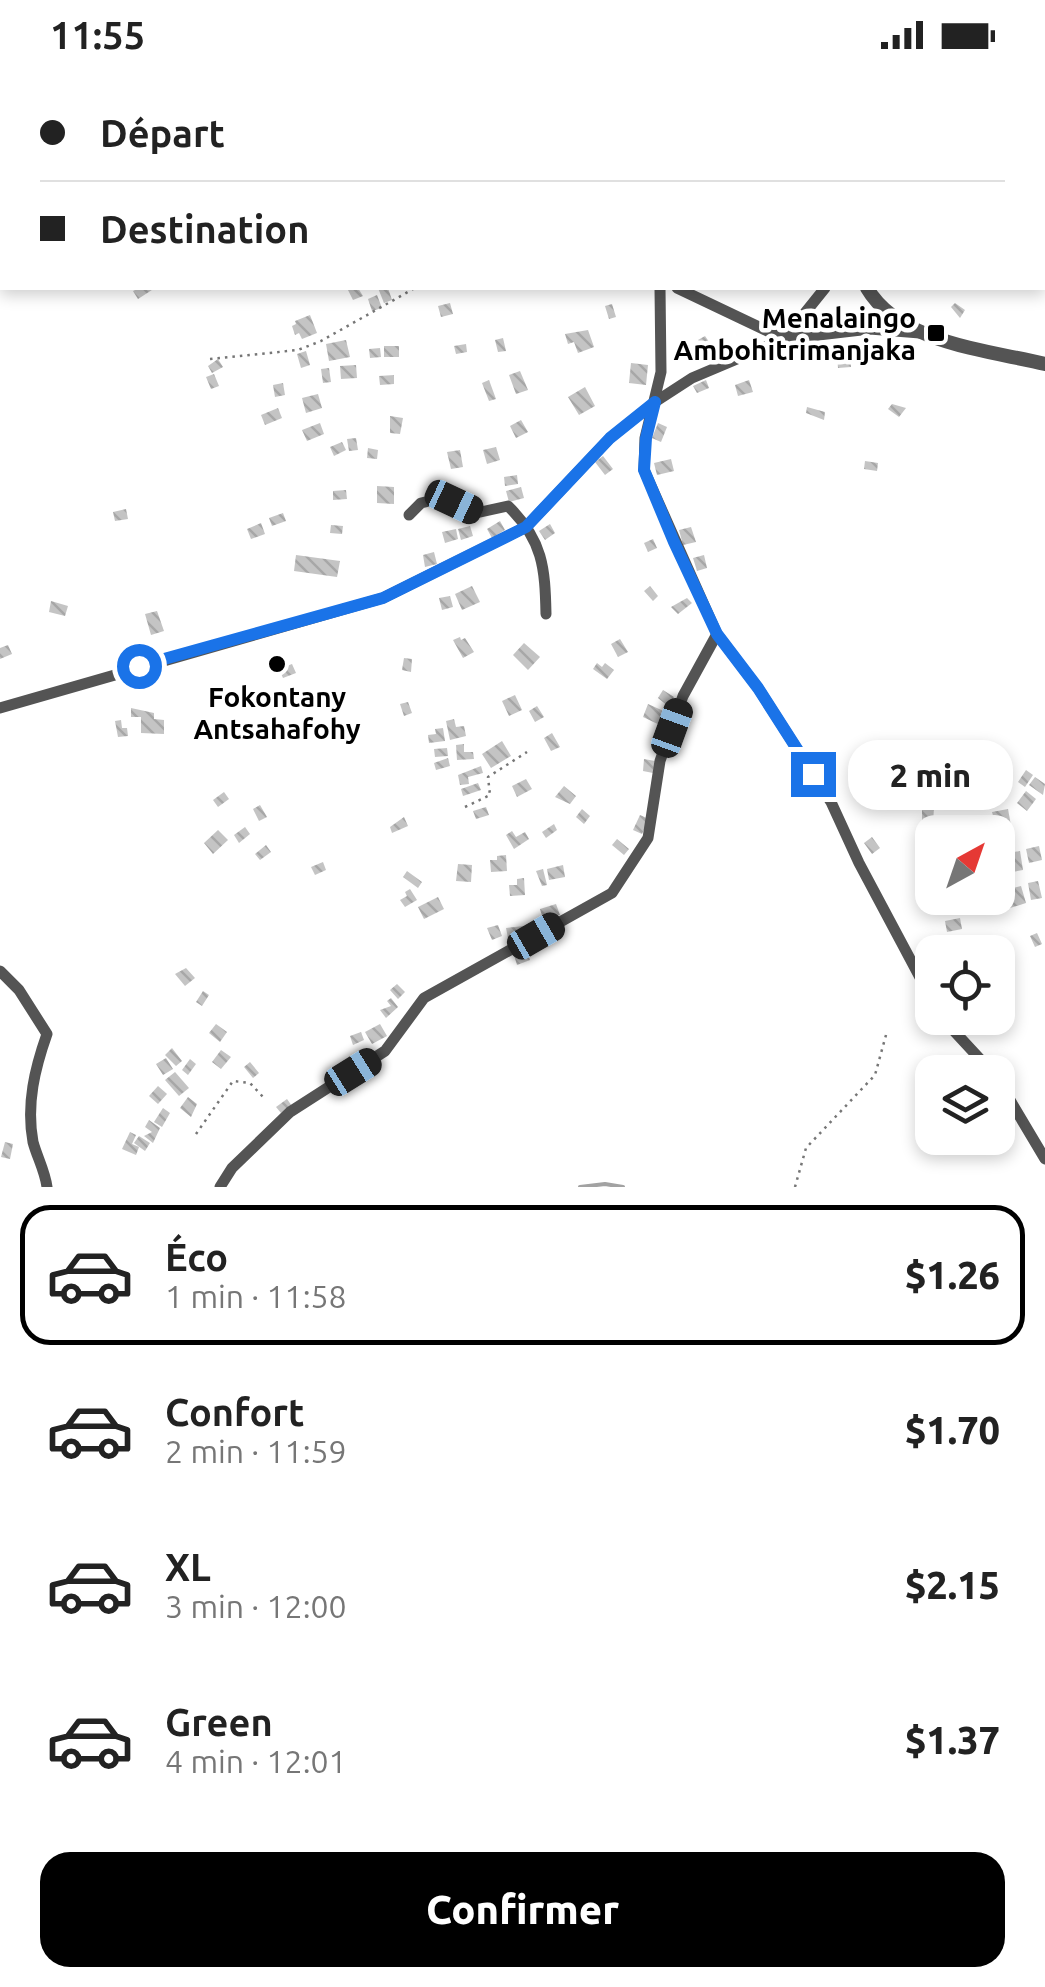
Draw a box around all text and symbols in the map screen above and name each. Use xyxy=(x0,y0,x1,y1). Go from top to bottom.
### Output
text: 11:55 xyxy=(50,14,145,56)
text: Départ xyxy=(100,112,225,154)
text: Destination xyxy=(100,208,309,250)
place label: Menalaingo Ambohitrimanjaka xyxy=(674,302,916,365)
marker: Menalaingo Ambohitrimanjaka xyxy=(925,322,947,344)
car xyxy=(420,476,488,528)
route start xyxy=(117,644,162,689)
marker: Fokontany Antsahafohy xyxy=(266,653,288,675)
place label: Fokontany Antsahafohy xyxy=(193,681,361,744)
car xyxy=(648,695,696,761)
callout: 2 min xyxy=(848,739,1013,809)
route end xyxy=(791,752,836,797)
text: 2 min xyxy=(890,757,971,793)
north arrow xyxy=(915,815,1015,915)
map controls xyxy=(915,815,1015,1155)
car xyxy=(503,908,569,964)
button: locate xyxy=(915,935,1015,1035)
car xyxy=(320,1043,386,1101)
button: layers xyxy=(915,1055,1015,1155)
icon: car xyxy=(45,1230,135,1320)
text: Éco xyxy=(165,1236,228,1278)
text: $1.26 xyxy=(905,1254,1000,1296)
text: 1 min · 11:58 xyxy=(165,1278,347,1314)
icon: car xyxy=(45,1385,135,1475)
text: Confort xyxy=(165,1391,304,1433)
text: $1.70 xyxy=(905,1409,1000,1451)
text: 2 min · 11:59 xyxy=(165,1433,347,1469)
icon: car xyxy=(45,1540,135,1630)
text: XL xyxy=(165,1546,211,1588)
text: $2.15 xyxy=(905,1564,1000,1606)
text: 3 min · 12:00 xyxy=(165,1588,347,1624)
icon: car xyxy=(45,1695,135,1785)
text: Green xyxy=(165,1701,273,1743)
text: $1.37 xyxy=(905,1719,1000,1761)
text: 4 min · 12:01 xyxy=(165,1743,347,1779)
button: Confirmer xyxy=(40,1852,1005,1967)

